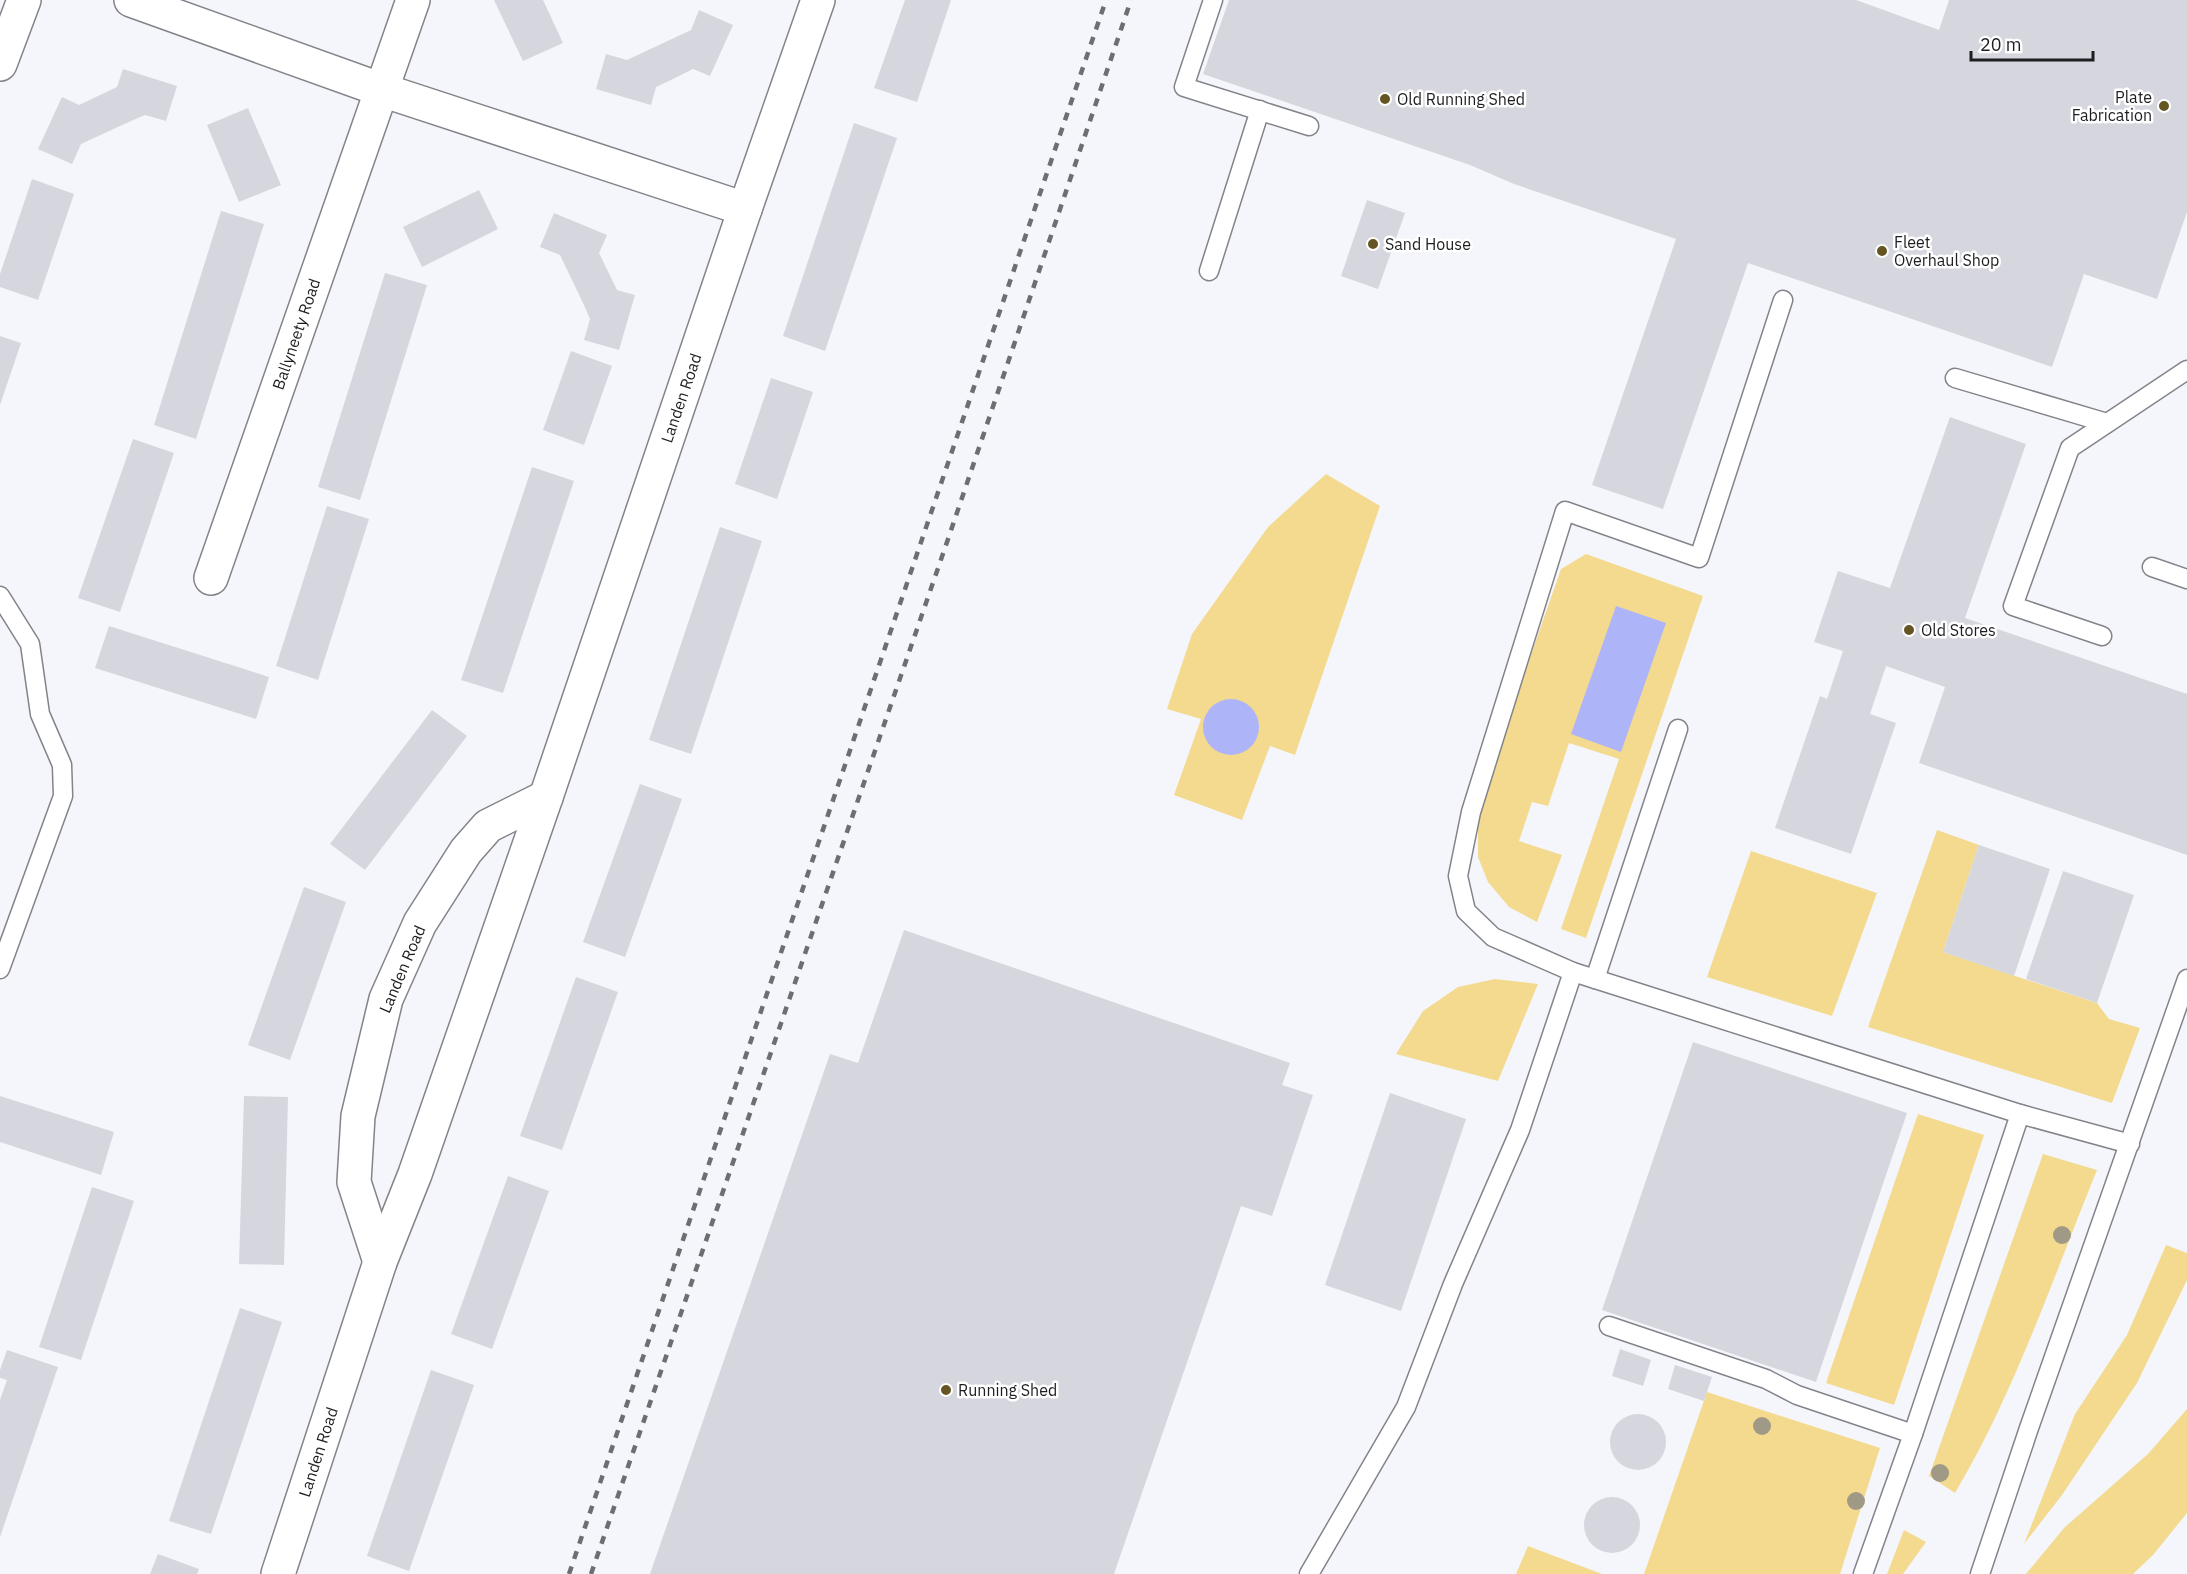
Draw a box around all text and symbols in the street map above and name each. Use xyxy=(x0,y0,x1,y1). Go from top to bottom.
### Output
scale bar xyxy=(1971,24,2092,62)
text: 20 m xyxy=(1980,33,2022,56)
place label: Plate Fabrication xyxy=(2072,87,2152,125)
place label: Old Running Shed xyxy=(1397,89,1525,109)
marker: Old Running Shed xyxy=(1378,92,1392,106)
marker: Plate Fabrication xyxy=(2157,99,2171,113)
place label: Fleet Overhaul Shop xyxy=(1894,232,1999,270)
place label: Sand House xyxy=(1385,234,1471,254)
marker: Sand House xyxy=(1366,237,1380,251)
marker: Fleet Overhaul Shop xyxy=(1875,244,1889,258)
street label: Ballyneety Road xyxy=(268,276,324,392)
street label: Landen Road xyxy=(656,351,706,445)
place label: Old Stores xyxy=(1921,620,1996,640)
marker: Old Stores xyxy=(1902,623,1916,637)
street label: Landen Road xyxy=(375,922,429,1016)
place label: Running Shed xyxy=(958,1380,1057,1400)
marker: Running Shed xyxy=(939,1383,953,1397)
street label: Landen Road xyxy=(294,1405,342,1499)

